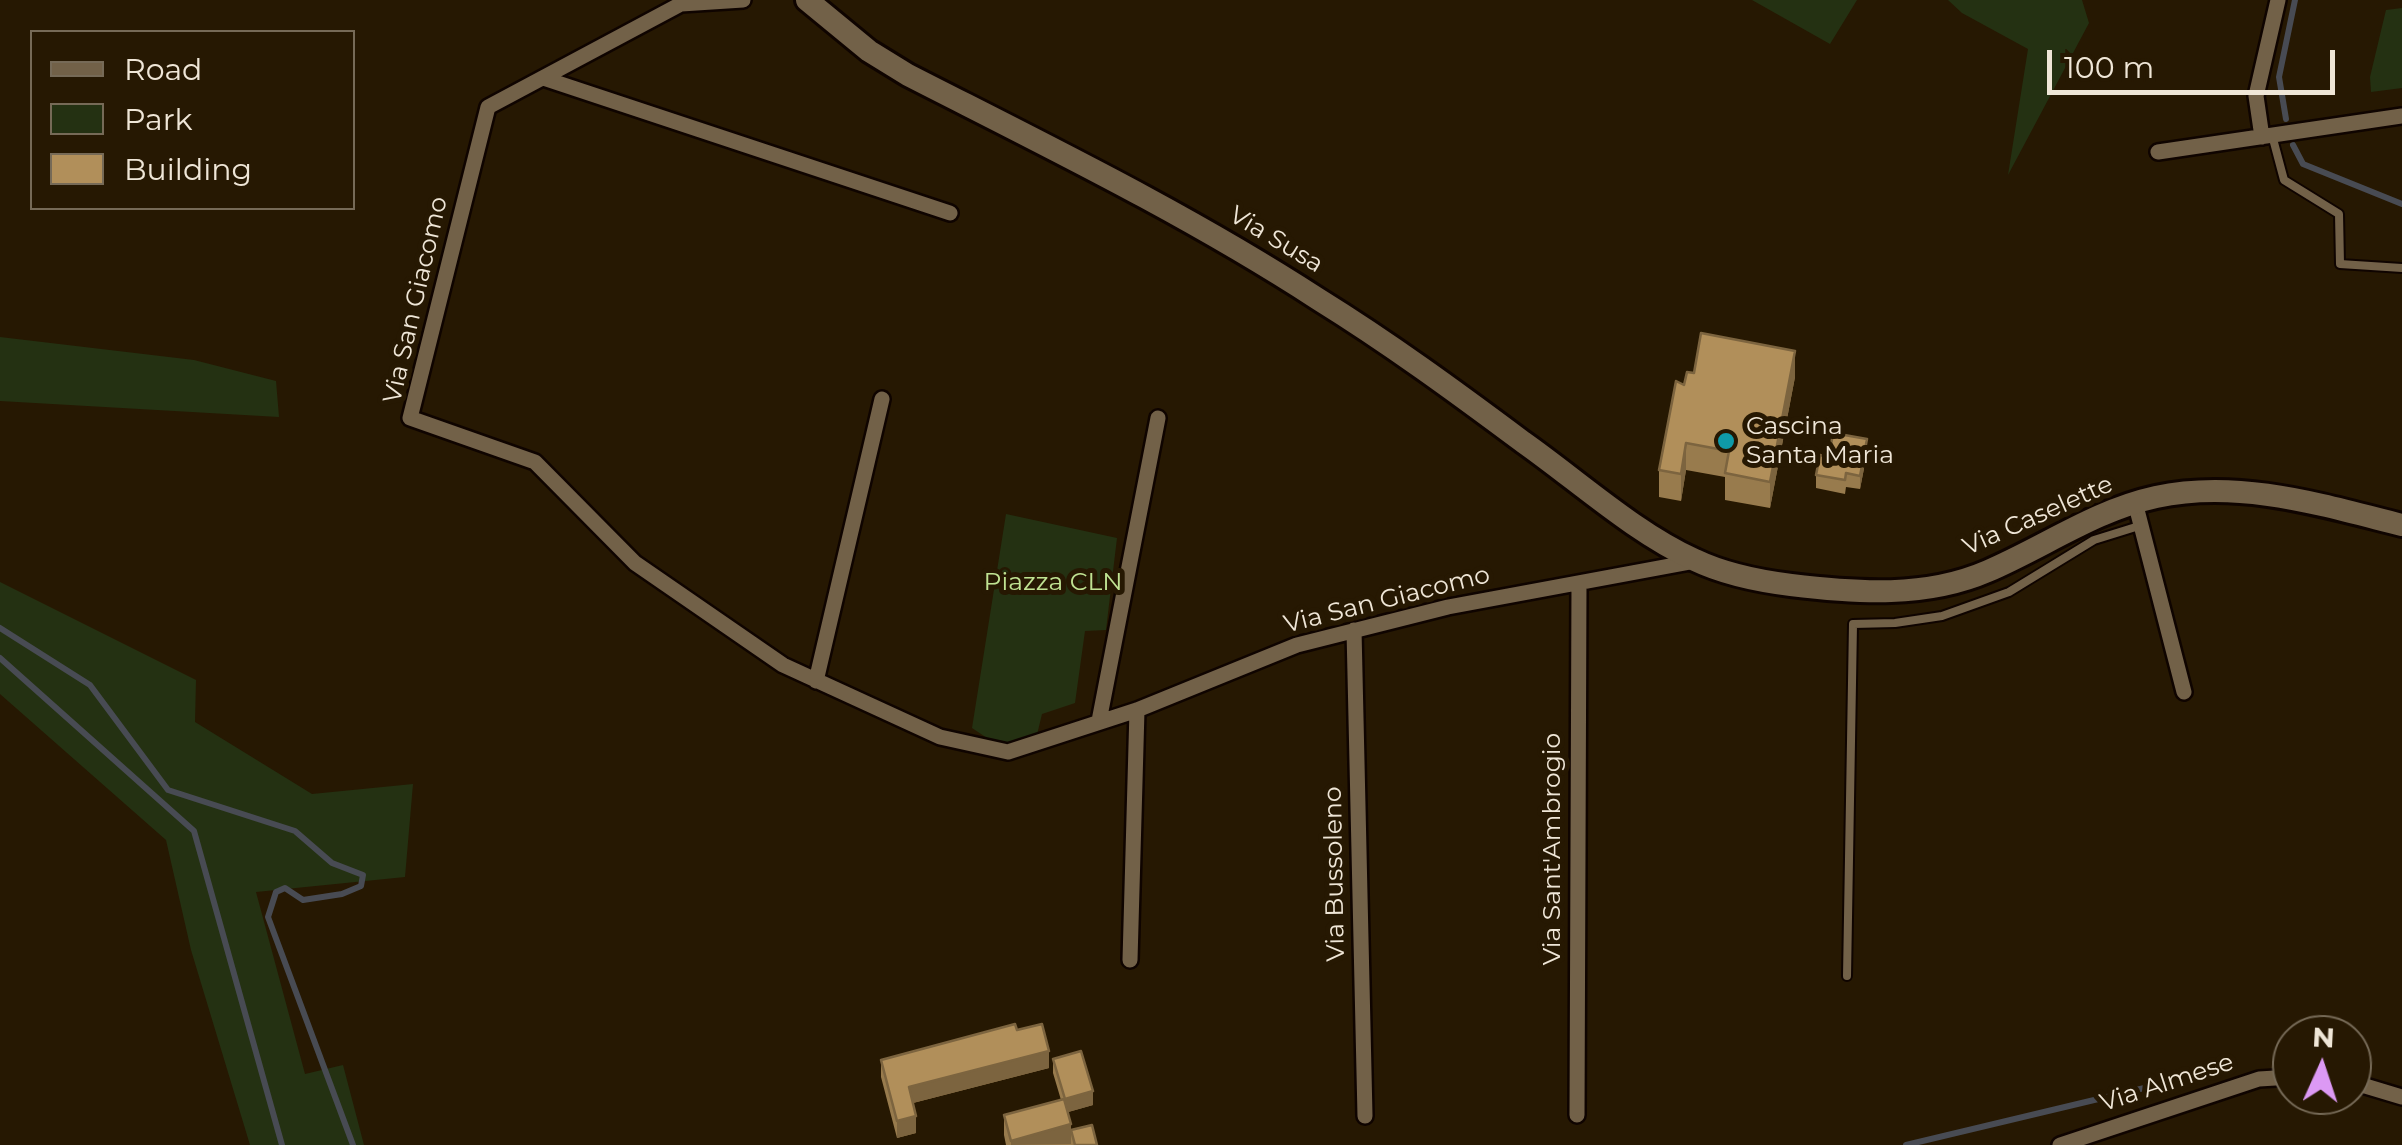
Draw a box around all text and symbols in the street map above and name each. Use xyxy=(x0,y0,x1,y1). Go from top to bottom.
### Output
legend xyxy=(30,30,355,210)
scale bar xyxy=(2052,30,2340,92)
text: 100 m xyxy=(2064,49,2154,86)
text: Road xyxy=(124,51,202,88)
text: Park xyxy=(124,101,193,138)
text: Building xyxy=(124,151,252,188)
street label: Via San Giacomo xyxy=(378,194,454,406)
street label: Via Susa xyxy=(1224,200,1328,280)
place label: Cascina Santa Maria xyxy=(1746,412,1894,471)
marker: Cascina Santa Maria xyxy=(1715,430,1737,452)
street label: Via Caselette xyxy=(1958,470,2118,562)
street label: Via San Giacomo xyxy=(1281,560,1493,640)
park label: Piazza CLN xyxy=(983,568,1123,598)
street label: Via Sant'Ambrogio xyxy=(1538,733,1568,965)
street label: Via Bussoleno xyxy=(1318,786,1352,962)
north arrow xyxy=(2272,1015,2372,1115)
text: N xyxy=(2311,1019,2336,1055)
street label: Via Almese xyxy=(2096,1047,2238,1119)

